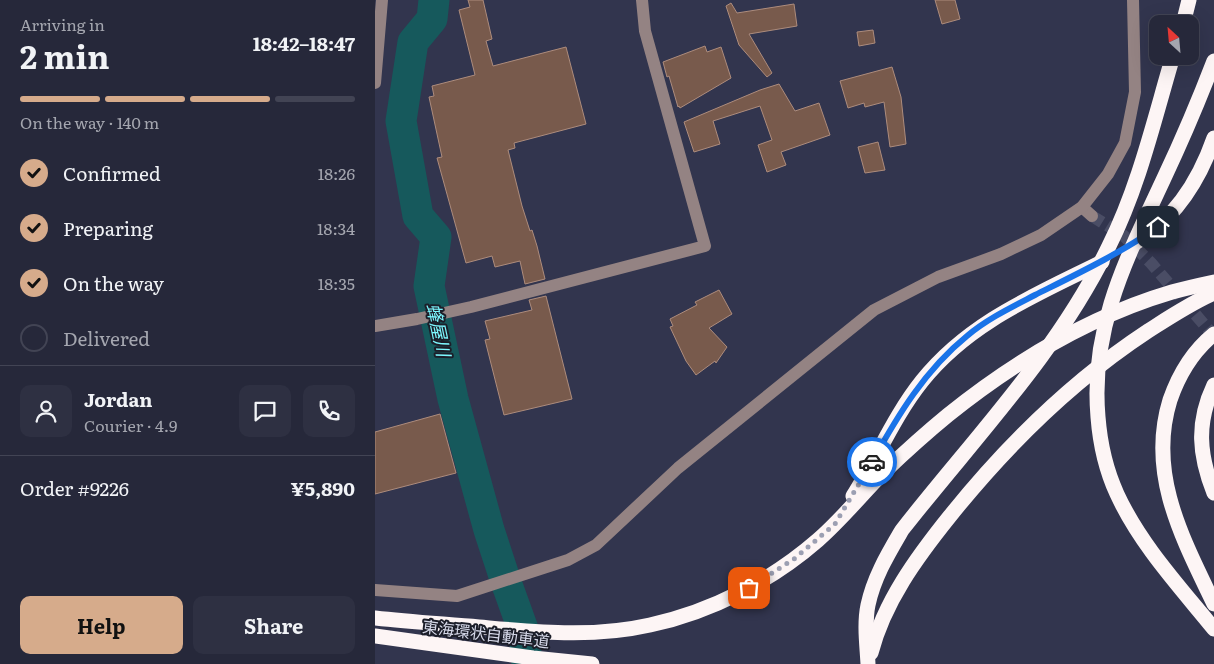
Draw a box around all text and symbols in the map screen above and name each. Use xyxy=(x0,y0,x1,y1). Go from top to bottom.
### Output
text: Arriving in xyxy=(20,12,105,36)
north arrow xyxy=(1149,15,1199,65)
map controls xyxy=(1149,15,1199,65)
text: 18:42–18:47 xyxy=(253,29,355,57)
text: 2 min xyxy=(20,31,109,79)
text: On the way · 140 m xyxy=(20,110,159,134)
icon: check xyxy=(20,159,48,187)
text: Confirmed xyxy=(63,159,161,187)
text: 18:26 xyxy=(318,161,355,185)
pin xyxy=(1137,206,1179,248)
icon: home xyxy=(1144,213,1172,241)
icon: check xyxy=(20,214,48,242)
text: Preparing xyxy=(63,214,153,242)
text: 18:34 xyxy=(317,216,355,240)
icon: check xyxy=(20,269,48,297)
text: On the way xyxy=(63,269,164,297)
text: 18:35 xyxy=(318,271,355,295)
water label: 蜂屋川 xyxy=(421,300,459,361)
text: Delivered xyxy=(63,324,150,352)
button: person xyxy=(20,385,72,437)
text: Jordan xyxy=(84,385,153,413)
button: chat xyxy=(239,385,291,437)
button: phone xyxy=(303,385,355,437)
text: Courier · 4.9 xyxy=(84,413,177,437)
courier xyxy=(847,437,897,487)
icon: car xyxy=(858,448,886,476)
text: Order #9226 xyxy=(20,474,129,502)
text: ¥5,890 xyxy=(291,474,355,502)
pin xyxy=(728,567,770,609)
icon: bag xyxy=(735,574,763,602)
button: Help xyxy=(20,596,183,654)
button: Share xyxy=(193,596,355,654)
street label: 東海環状自動車道 xyxy=(421,613,551,653)

